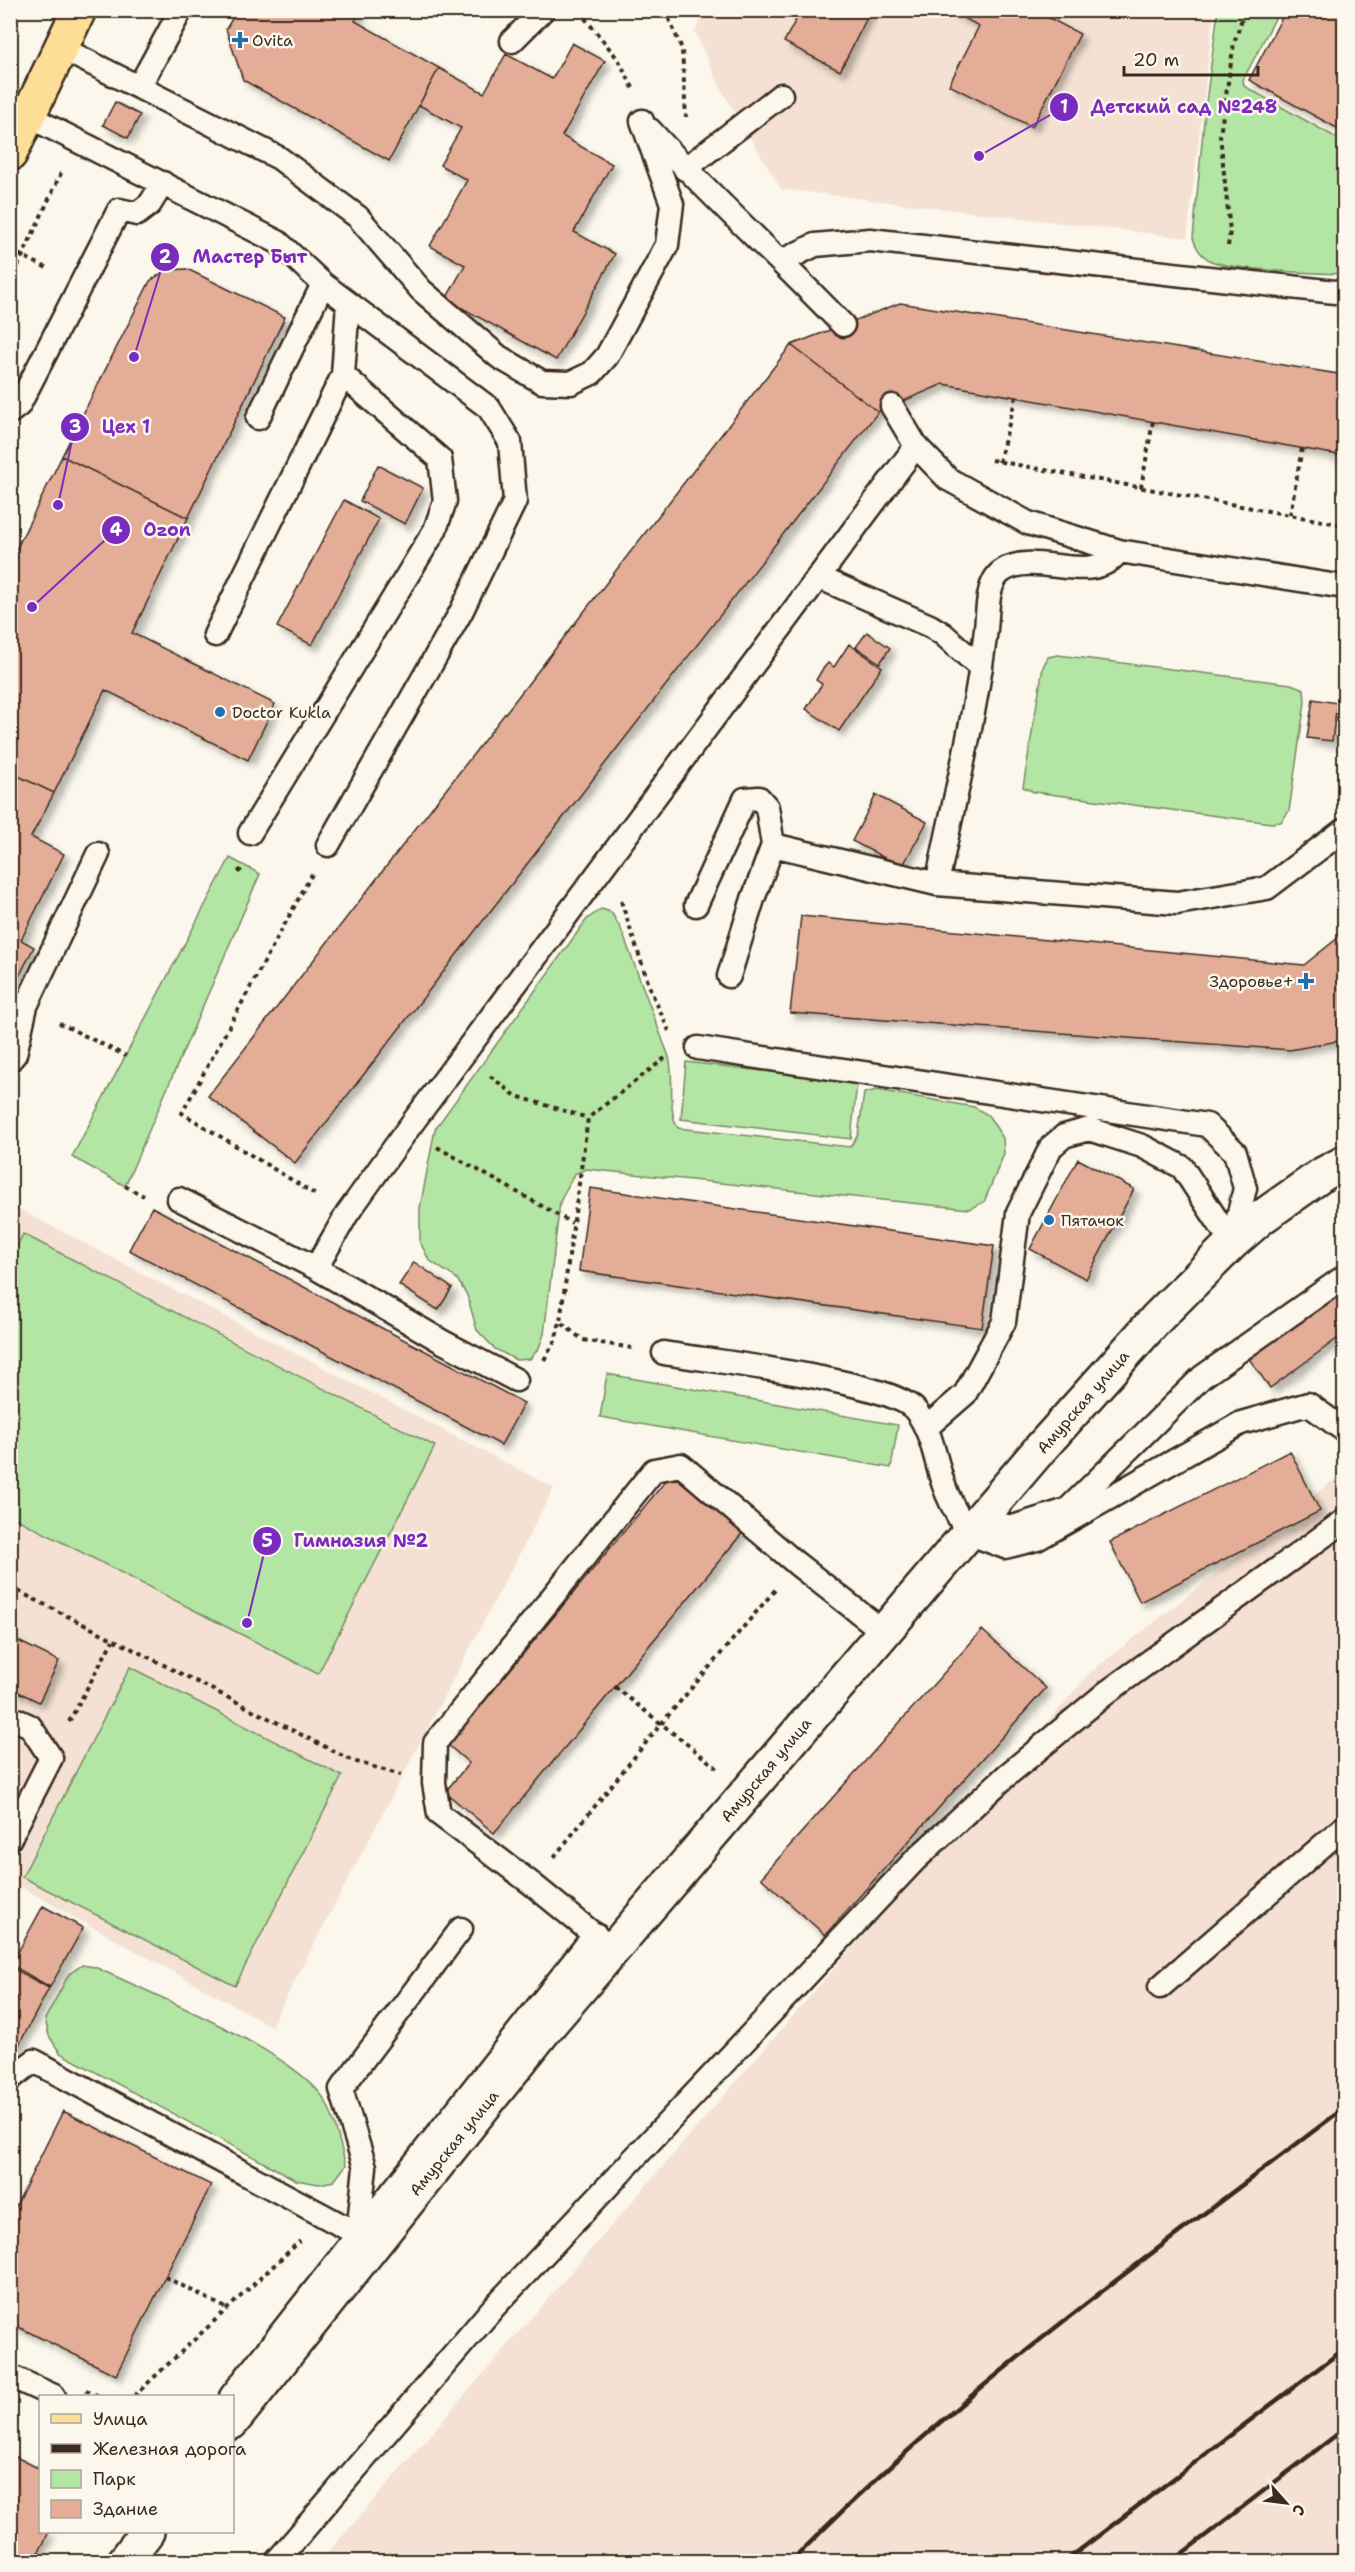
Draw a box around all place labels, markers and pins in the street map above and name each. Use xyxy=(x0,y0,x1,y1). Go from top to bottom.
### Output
place label: Ovita xyxy=(252,30,293,51)
marker: Ovita xyxy=(233,33,247,47)
callout: Детский сад №248 xyxy=(1049,89,1290,125)
callout: Мастер Быт xyxy=(150,239,319,275)
callout: Цех 1 xyxy=(60,409,162,445)
callout: Ozon xyxy=(101,512,202,548)
place label: Doctor Kukla xyxy=(232,702,331,723)
marker: Doctor Kukla xyxy=(213,705,227,719)
place label: Здоровье+ xyxy=(1210,971,1294,992)
marker: Здоровье+ xyxy=(1299,974,1313,988)
place label: Пятачок xyxy=(1061,1210,1124,1231)
marker: Пятачок xyxy=(1042,1213,1056,1227)
callout: Гимназия №2 xyxy=(252,1523,440,1559)

